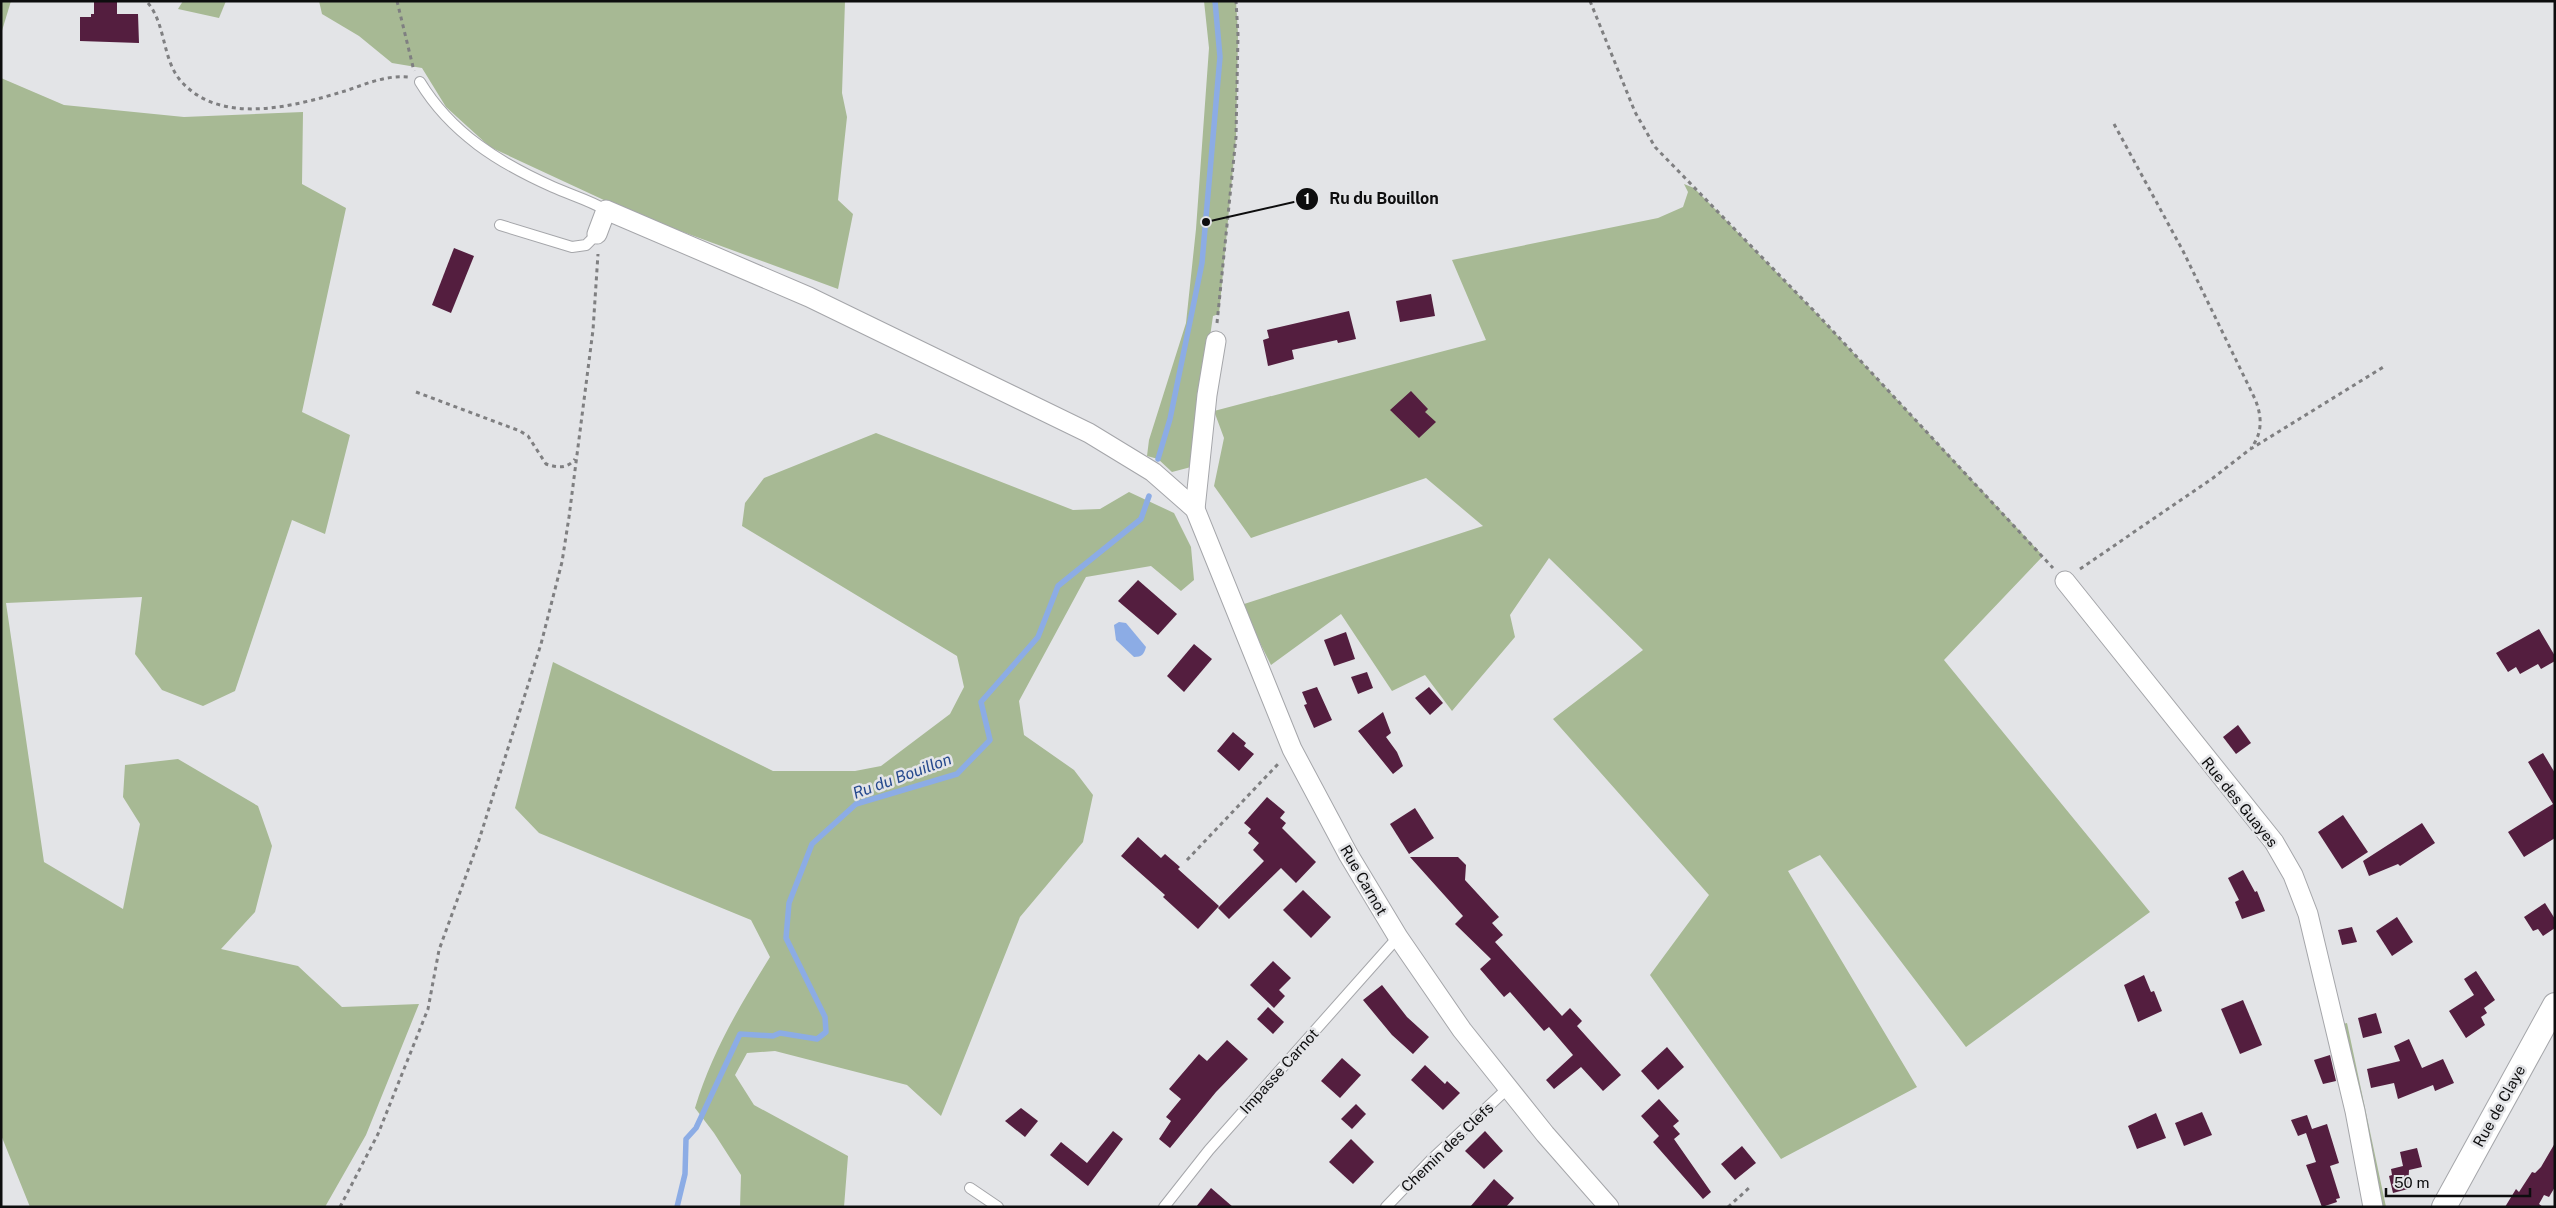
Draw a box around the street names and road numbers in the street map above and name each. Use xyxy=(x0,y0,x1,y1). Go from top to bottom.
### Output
street label: Rue des Guayes xyxy=(2199,754,2281,850)
street label: Rue Carnot xyxy=(1337,842,1391,918)
street label: Impasse Carnot xyxy=(1236,1025,1322,1117)
street label: Rue de Claye xyxy=(2470,1062,2528,1150)
street label: Chemin des Clefs xyxy=(1398,1099,1496,1195)

